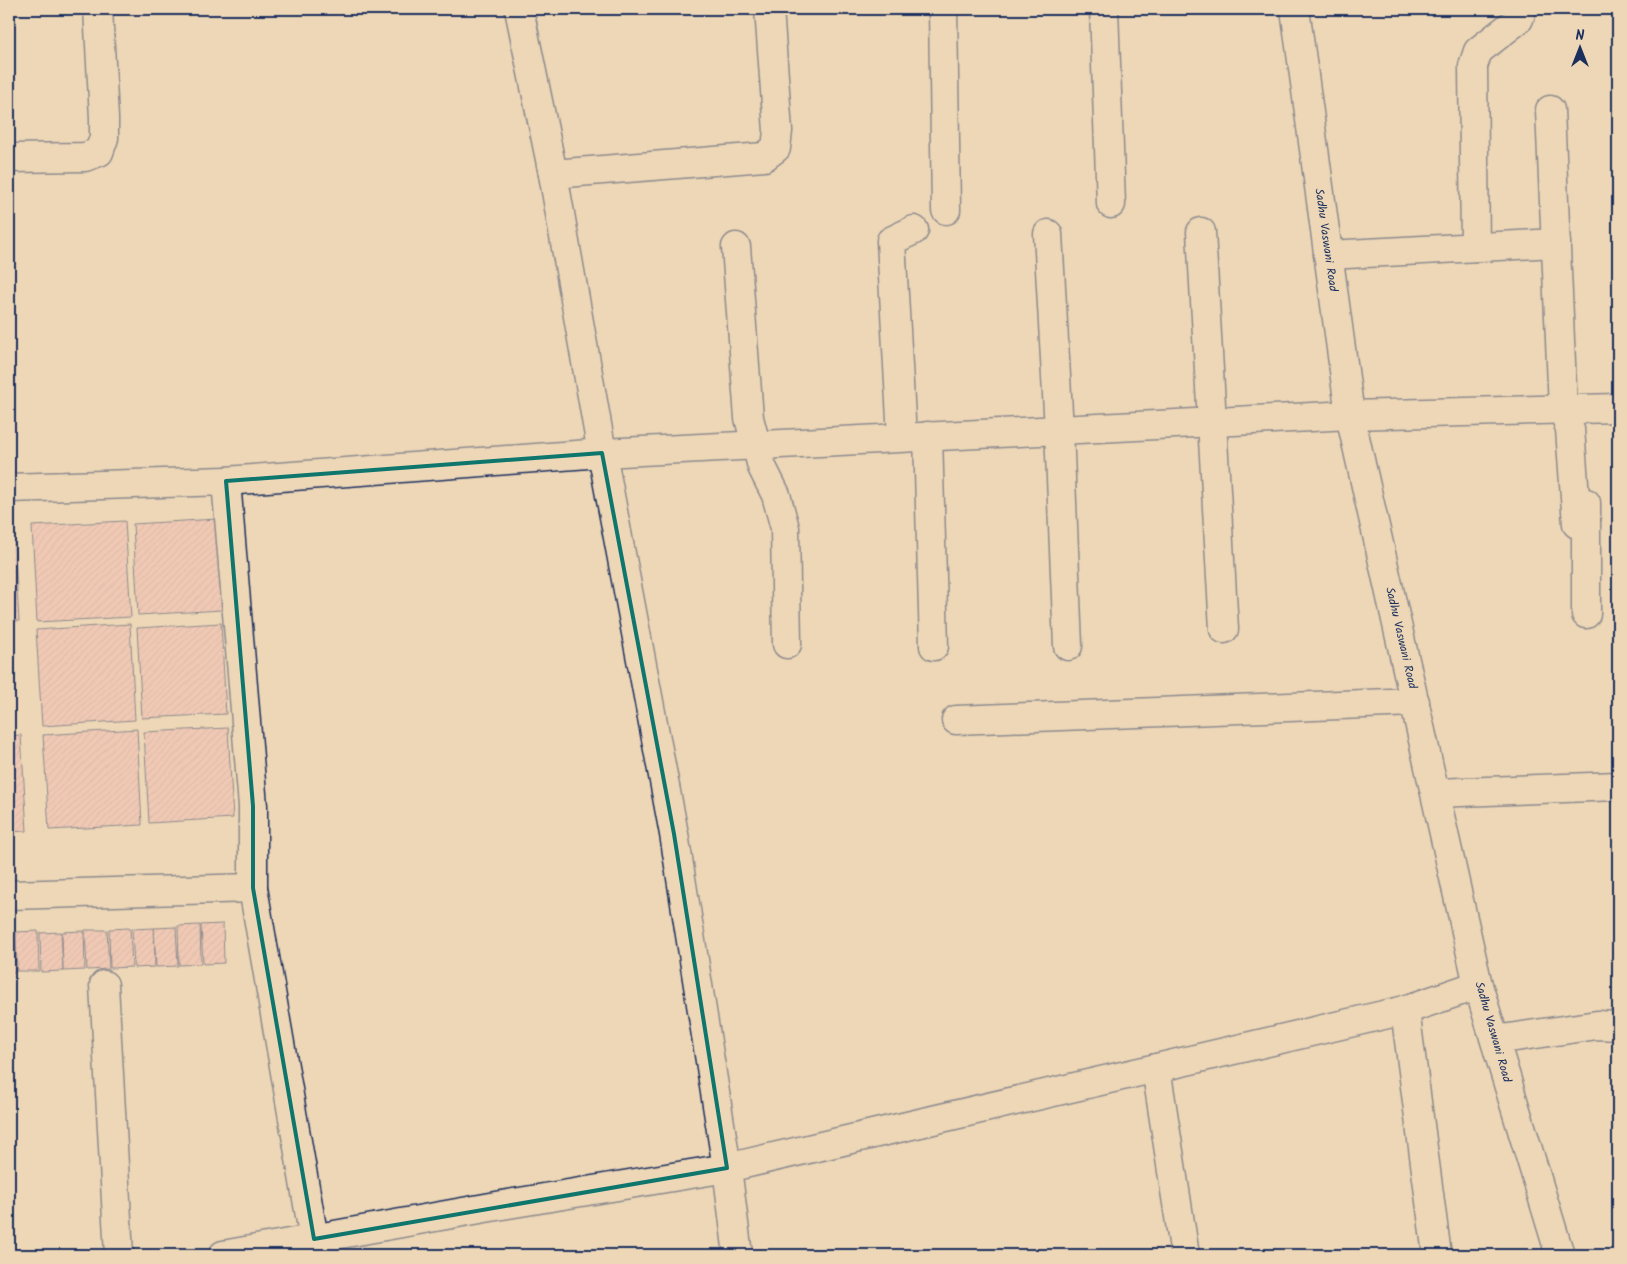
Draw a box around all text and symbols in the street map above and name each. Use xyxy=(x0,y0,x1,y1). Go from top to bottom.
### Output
north arrow xyxy=(1554,22,1604,72)
text: N xyxy=(1576,25,1585,47)
street label: Sadhu Vaswani Road xyxy=(1309,187,1343,294)
street label: Sadhu Vaswani Road xyxy=(1380,585,1422,692)
street label: Sadhu Vaswani Road xyxy=(1470,979,1517,1086)

